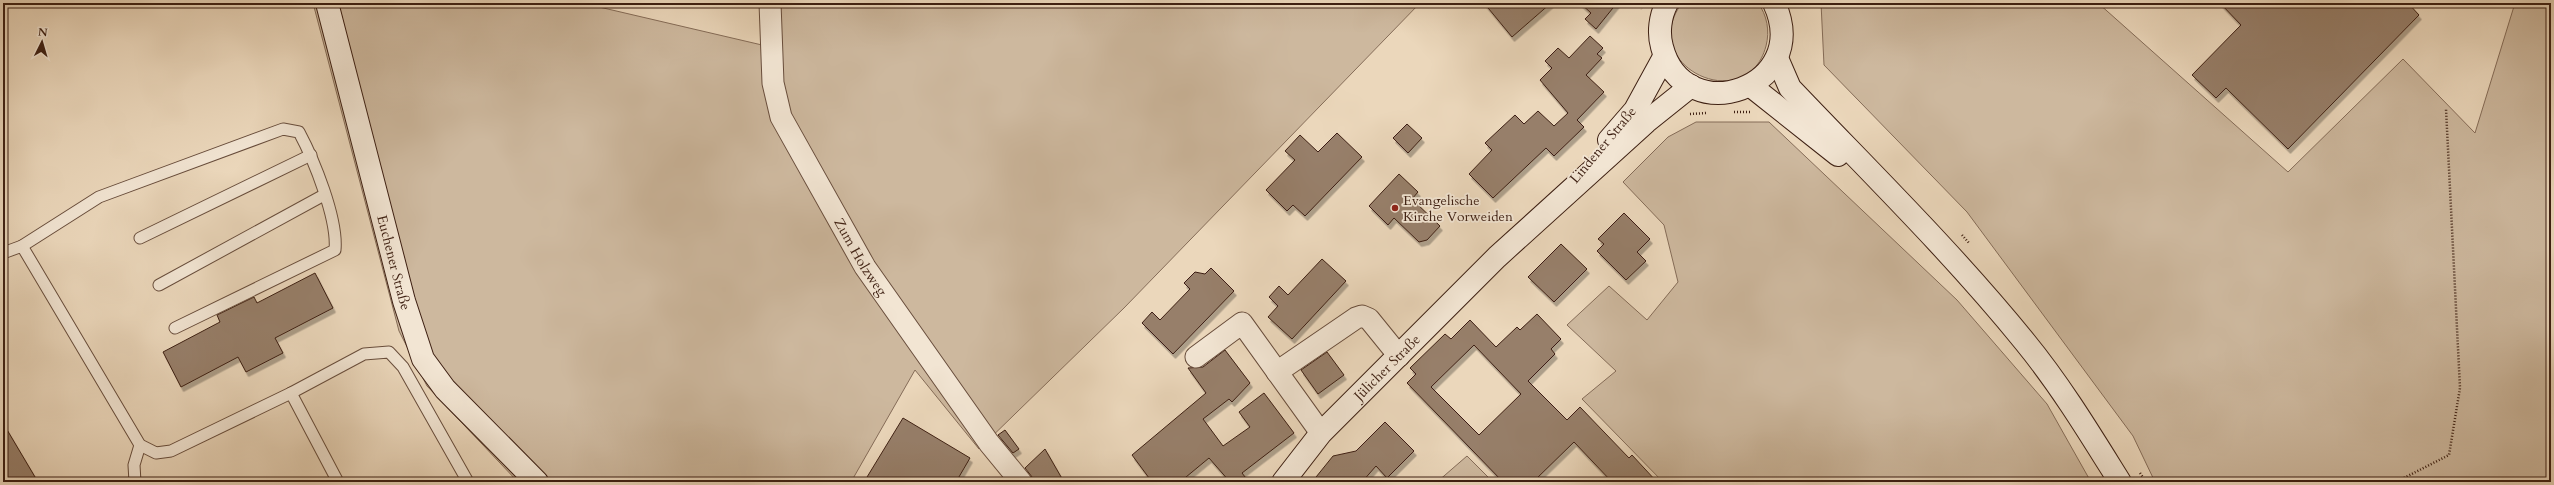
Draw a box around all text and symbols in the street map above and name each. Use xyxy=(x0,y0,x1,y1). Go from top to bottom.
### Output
north arrow xyxy=(22,22,62,62)
text: N xyxy=(37,25,49,40)
street label: Lindener Straße xyxy=(1565,103,1641,187)
place label: Evangelische Kirche Vorweiden xyxy=(1403,191,1513,226)
marker: Evangelische Kirche Vorweiden xyxy=(1390,203,1400,213)
street label: Euchener Straße xyxy=(373,213,416,312)
street label: Zum Holzweg xyxy=(830,215,892,300)
street label: Jülicher Straße xyxy=(1348,330,1424,406)

